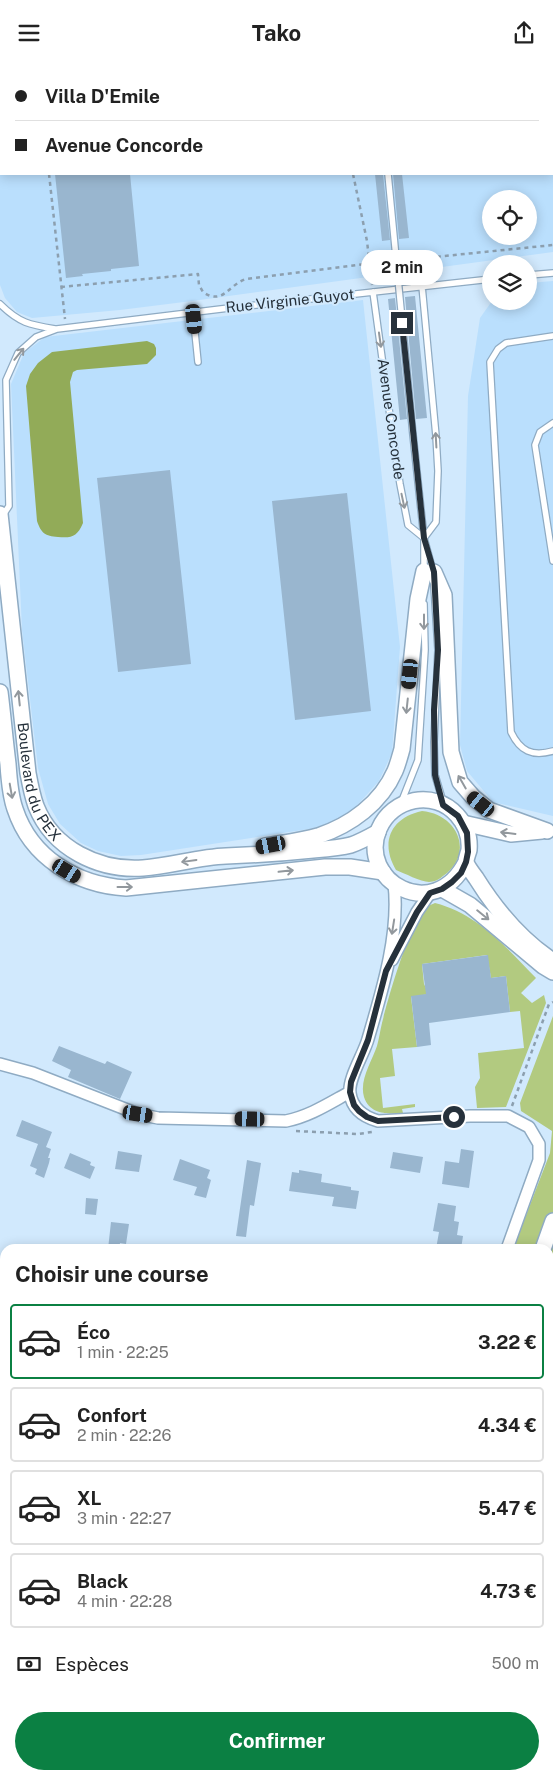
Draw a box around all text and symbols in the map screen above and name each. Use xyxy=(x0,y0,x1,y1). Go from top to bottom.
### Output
icon: menu xyxy=(15,19,43,47)
icon: share xyxy=(510,19,538,47)
text: Tako xyxy=(252,20,301,46)
text: Villa D'Emile xyxy=(45,85,160,107)
text: Avenue Concorde xyxy=(45,134,203,156)
map controls xyxy=(482,190,537,310)
button: locate xyxy=(482,190,537,245)
callout: 2 min xyxy=(361,251,443,285)
button: layers xyxy=(482,255,537,310)
text: 2 min xyxy=(381,258,423,277)
street label: Rue Virginie Guyot xyxy=(225,285,355,316)
car xyxy=(184,303,203,335)
route end xyxy=(391,312,413,334)
one-way arrow xyxy=(375,332,385,348)
one-way arrow xyxy=(14,347,25,360)
street label: Avenue Concorde xyxy=(375,357,408,481)
one-way arrow xyxy=(432,433,441,449)
one-way arrow xyxy=(399,492,409,508)
one-way arrow xyxy=(419,613,429,629)
car xyxy=(400,658,419,690)
one-way arrow xyxy=(14,690,24,706)
one-way arrow xyxy=(402,697,412,713)
street label: Boulevard du PEX xyxy=(15,722,65,844)
one-way arrow xyxy=(457,775,467,790)
one-way arrow xyxy=(7,783,17,799)
car xyxy=(464,789,497,819)
one-way arrow xyxy=(500,827,516,837)
car xyxy=(254,835,287,855)
one-way arrow xyxy=(181,856,197,866)
car xyxy=(50,857,83,885)
one-way arrow xyxy=(278,866,294,875)
one-way arrow xyxy=(116,882,133,892)
one-way arrow xyxy=(476,910,489,921)
one-way arrow xyxy=(388,919,398,935)
car xyxy=(122,1104,153,1124)
route start xyxy=(443,1106,465,1128)
car xyxy=(234,1111,265,1127)
text: Choisir une course xyxy=(15,1261,209,1287)
icon: car xyxy=(17,1319,62,1364)
text: Éco xyxy=(77,1321,110,1343)
text: 3.22 € xyxy=(478,1331,537,1353)
text: 1 min · 22:25 xyxy=(77,1343,169,1362)
icon: car xyxy=(17,1402,62,1447)
text: Confort xyxy=(77,1404,147,1426)
text: 4.34 € xyxy=(478,1414,537,1436)
text: 2 min · 22:26 xyxy=(77,1426,171,1445)
icon: car xyxy=(17,1485,62,1530)
text: XL xyxy=(77,1487,102,1509)
text: 5.47 € xyxy=(478,1497,537,1519)
text: 3 min · 22:27 xyxy=(77,1509,172,1528)
icon: car xyxy=(17,1568,62,1613)
text: Black xyxy=(77,1570,128,1592)
text: 4.73 € xyxy=(480,1580,537,1602)
text: 4 min · 22:28 xyxy=(77,1592,172,1611)
icon: cash xyxy=(15,1650,43,1678)
text: Espèces xyxy=(55,1653,129,1675)
text: 500 m xyxy=(492,1654,539,1673)
button: Confirmer xyxy=(15,1712,539,1770)

